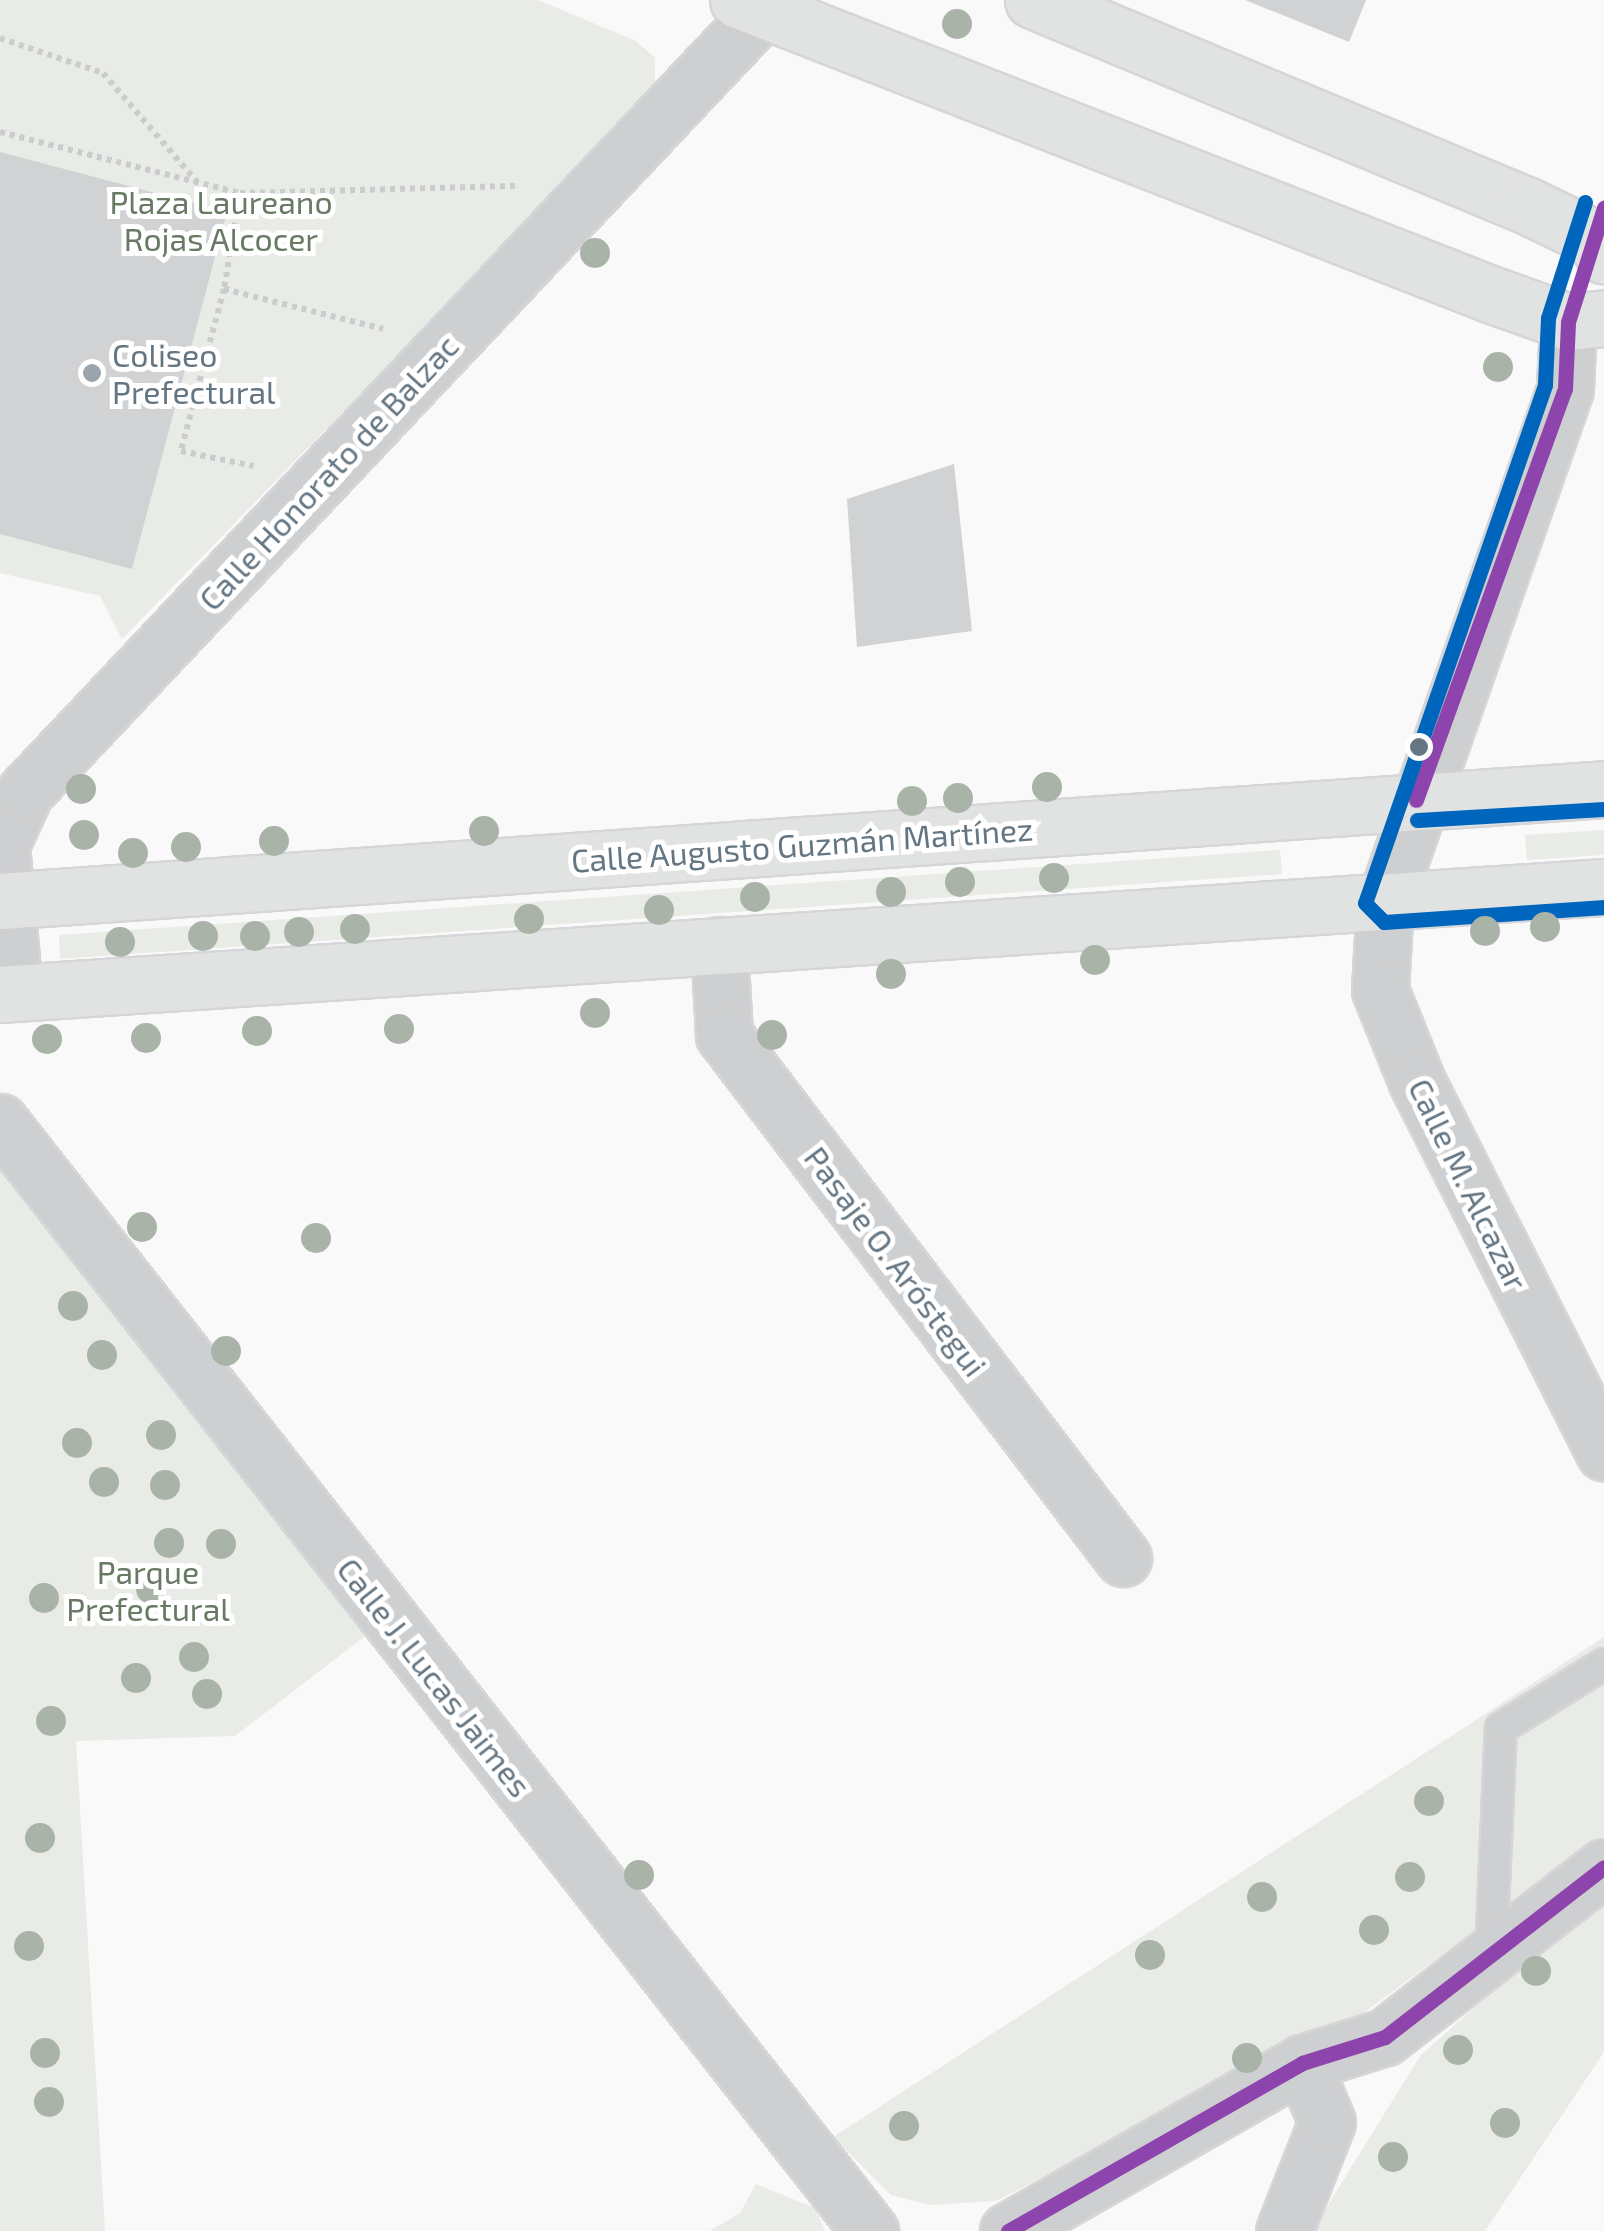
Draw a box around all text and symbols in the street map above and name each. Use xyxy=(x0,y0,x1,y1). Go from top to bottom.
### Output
park label: Plaza Laureano Rojas Alcocer xyxy=(109,183,333,258)
street label: Calle Honorato de Balzac xyxy=(190,326,466,618)
place label: Coliseo Prefectural xyxy=(112,336,276,411)
marker: Coliseo Prefectural xyxy=(81,362,103,384)
unlabelled marker xyxy=(1409,737,1429,757)
street label: Calle Augusto Guzmán Martínez xyxy=(569,809,1035,879)
street label: Calle M. Alcazar xyxy=(1401,1072,1537,1296)
street label: Pasaje O. Aróstegui xyxy=(797,1138,995,1384)
street label: Calle J. Lucas Jaimes xyxy=(329,1549,541,1805)
park label: Parque Prefectural xyxy=(66,1553,230,1628)

